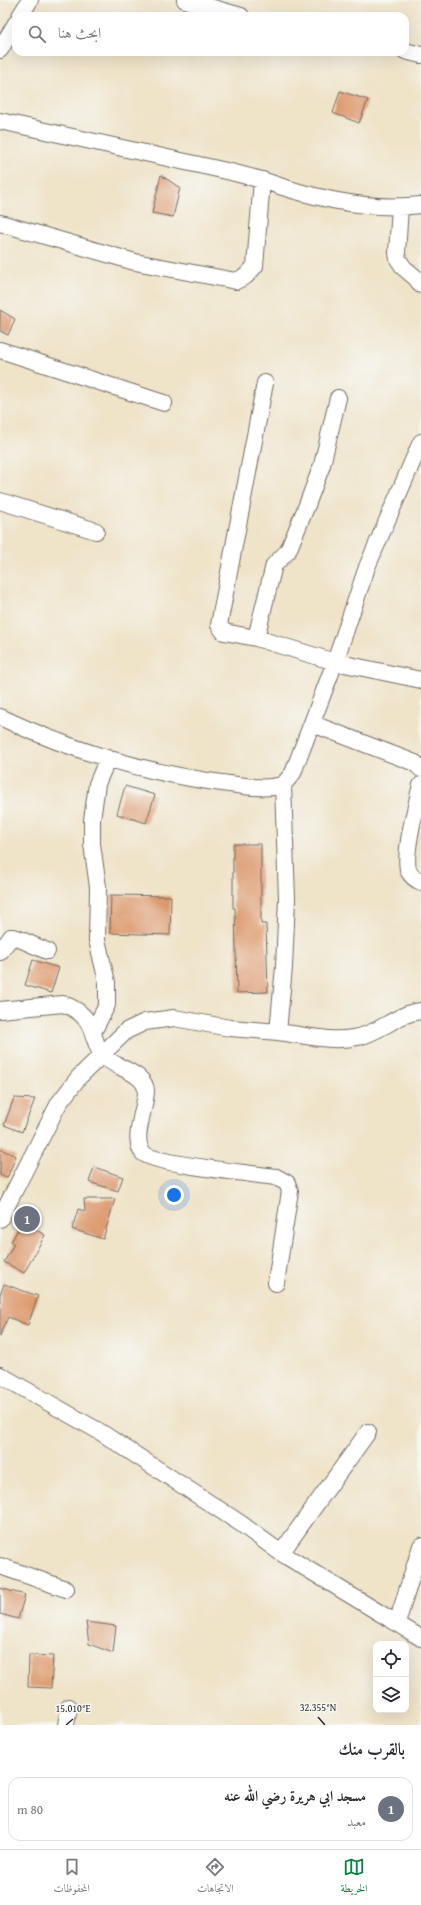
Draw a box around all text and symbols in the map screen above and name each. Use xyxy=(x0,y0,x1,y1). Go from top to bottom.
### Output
search box xyxy=(12,12,409,56)
text: ابحث هنا xyxy=(58,22,101,43)
icon: search xyxy=(26,23,48,45)
your location xyxy=(164,1185,184,1205)
pin: 1 xyxy=(14,1204,40,1234)
map controls xyxy=(373,1641,409,1713)
button: locate xyxy=(373,1641,409,1677)
button: layers xyxy=(373,1677,409,1713)
text: 32.355°N xyxy=(300,1700,337,1715)
text: 15.010°E xyxy=(55,1701,91,1716)
text: بالقرب منك xyxy=(338,1736,405,1761)
text: مسجد ابي هريرة رضي الله عنه xyxy=(224,1785,366,1806)
text: 80 m xyxy=(17,1800,43,1819)
text: 1 xyxy=(388,1800,394,1819)
text: معبد xyxy=(347,1812,366,1831)
tab: المحفوظات xyxy=(54,1856,90,1899)
tab: الاتجاهات xyxy=(197,1856,234,1899)
tab: الخريطة xyxy=(341,1856,367,1899)

